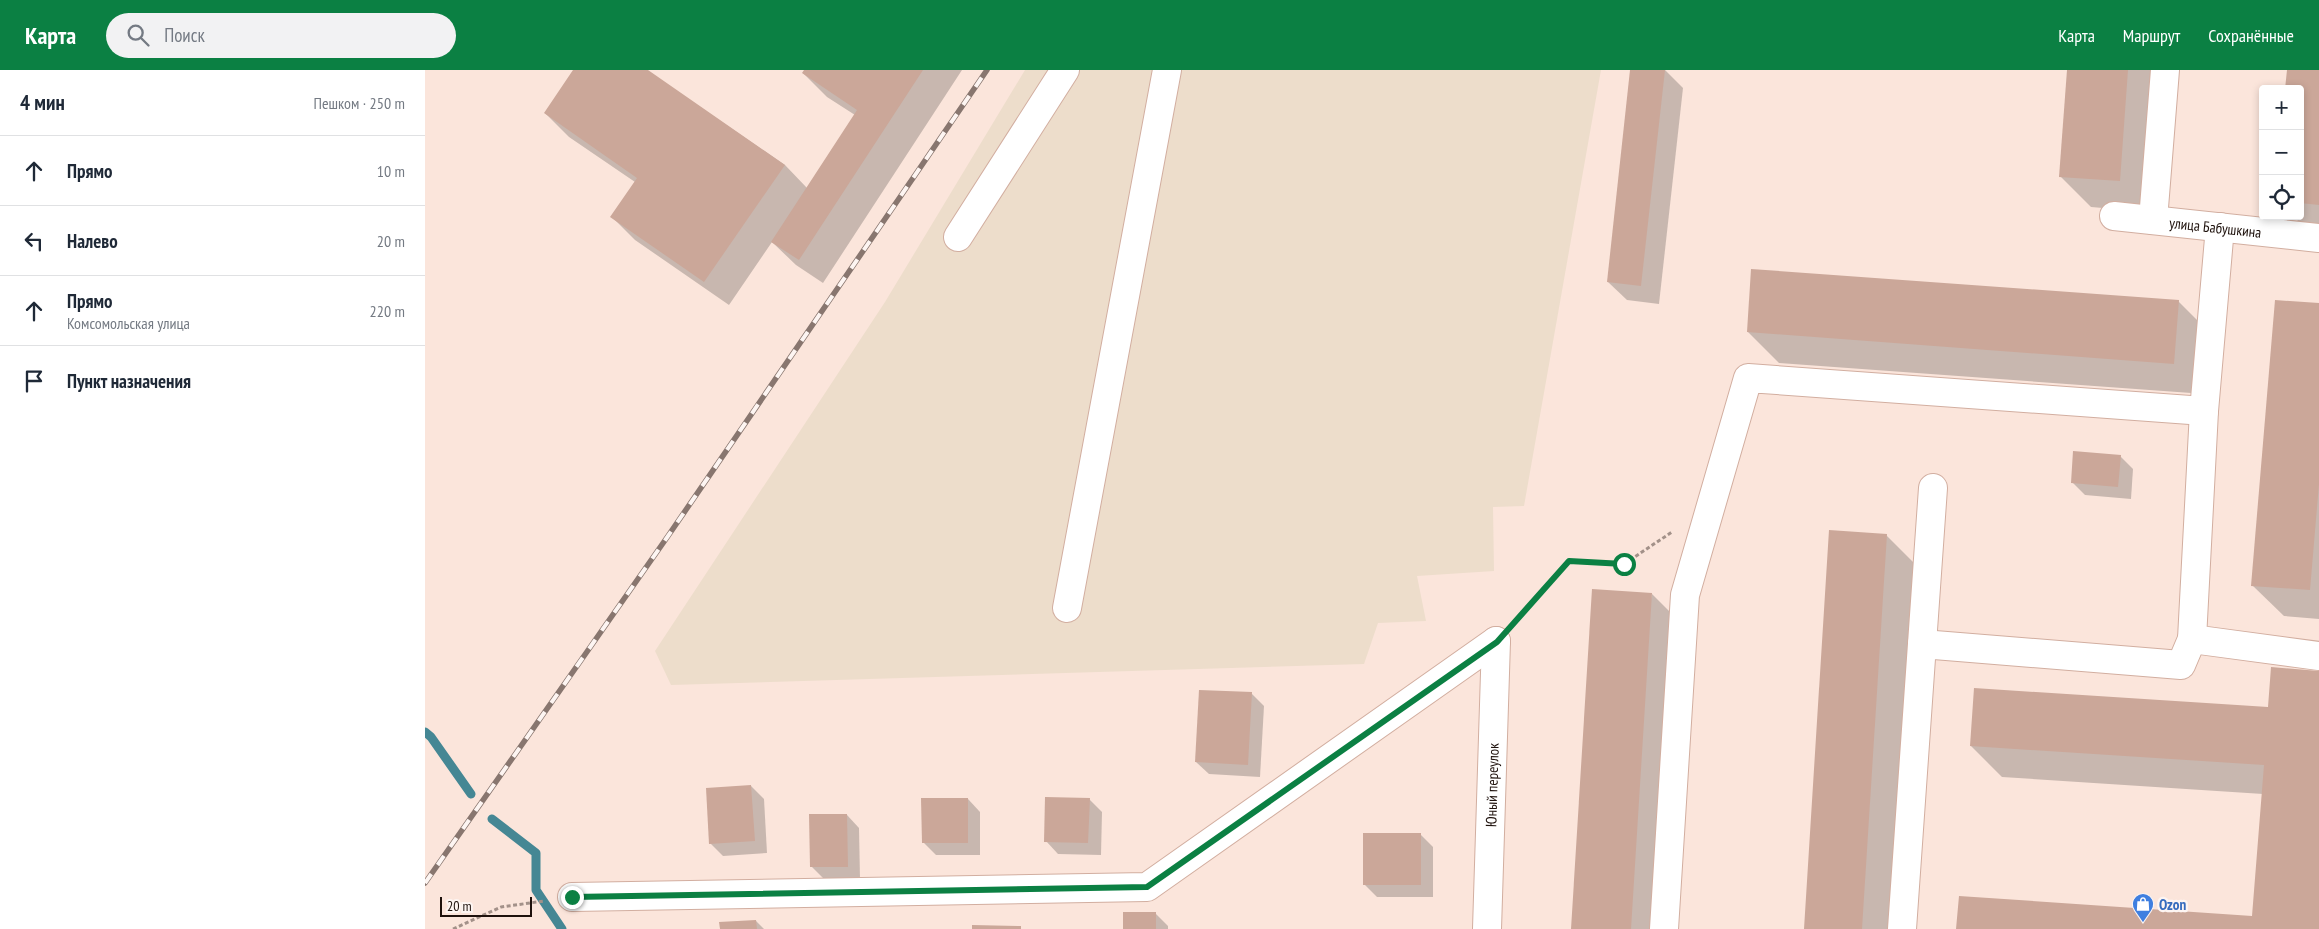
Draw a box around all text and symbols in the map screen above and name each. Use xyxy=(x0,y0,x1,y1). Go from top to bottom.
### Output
search box xyxy=(106,13,456,58)
text: Карта xyxy=(25,20,76,51)
icon: search xyxy=(124,21,152,49)
text: Поиск xyxy=(164,23,205,47)
text: Карта xyxy=(2058,24,2095,47)
text: Маршрут xyxy=(2123,24,2180,47)
text: Сохранённые xyxy=(2208,24,2294,47)
map controls xyxy=(2259,85,2304,220)
button: + xyxy=(2259,85,2304,130)
text: 4 мин xyxy=(20,89,65,116)
text: Пешком · 250 m xyxy=(314,93,405,113)
button: − xyxy=(2259,130,2304,175)
icon: ahead xyxy=(20,157,48,185)
text: Прямо xyxy=(67,159,112,183)
text: 10 m xyxy=(377,161,405,181)
button: locate xyxy=(2259,175,2304,220)
street label: улица Бабушкина xyxy=(2168,213,2262,241)
icon: left xyxy=(20,227,48,255)
text: Налево xyxy=(67,229,118,253)
text: 20 m xyxy=(377,231,405,251)
text: Прямо xyxy=(67,289,112,313)
icon: ahead xyxy=(20,297,48,325)
text: 220 m xyxy=(370,301,405,321)
text: Комсомольская улица xyxy=(67,313,190,333)
icon: arrive xyxy=(20,367,48,395)
text: Пункт назначения xyxy=(67,369,191,393)
route start xyxy=(1613,553,1636,576)
street label: Юный переулок xyxy=(1481,742,1502,827)
route end xyxy=(561,886,584,909)
shop icon: Ozon xyxy=(2131,892,2155,923)
scale bar xyxy=(440,894,533,917)
place label: Ozon xyxy=(2159,895,2186,914)
text: 20 m xyxy=(447,897,472,915)

